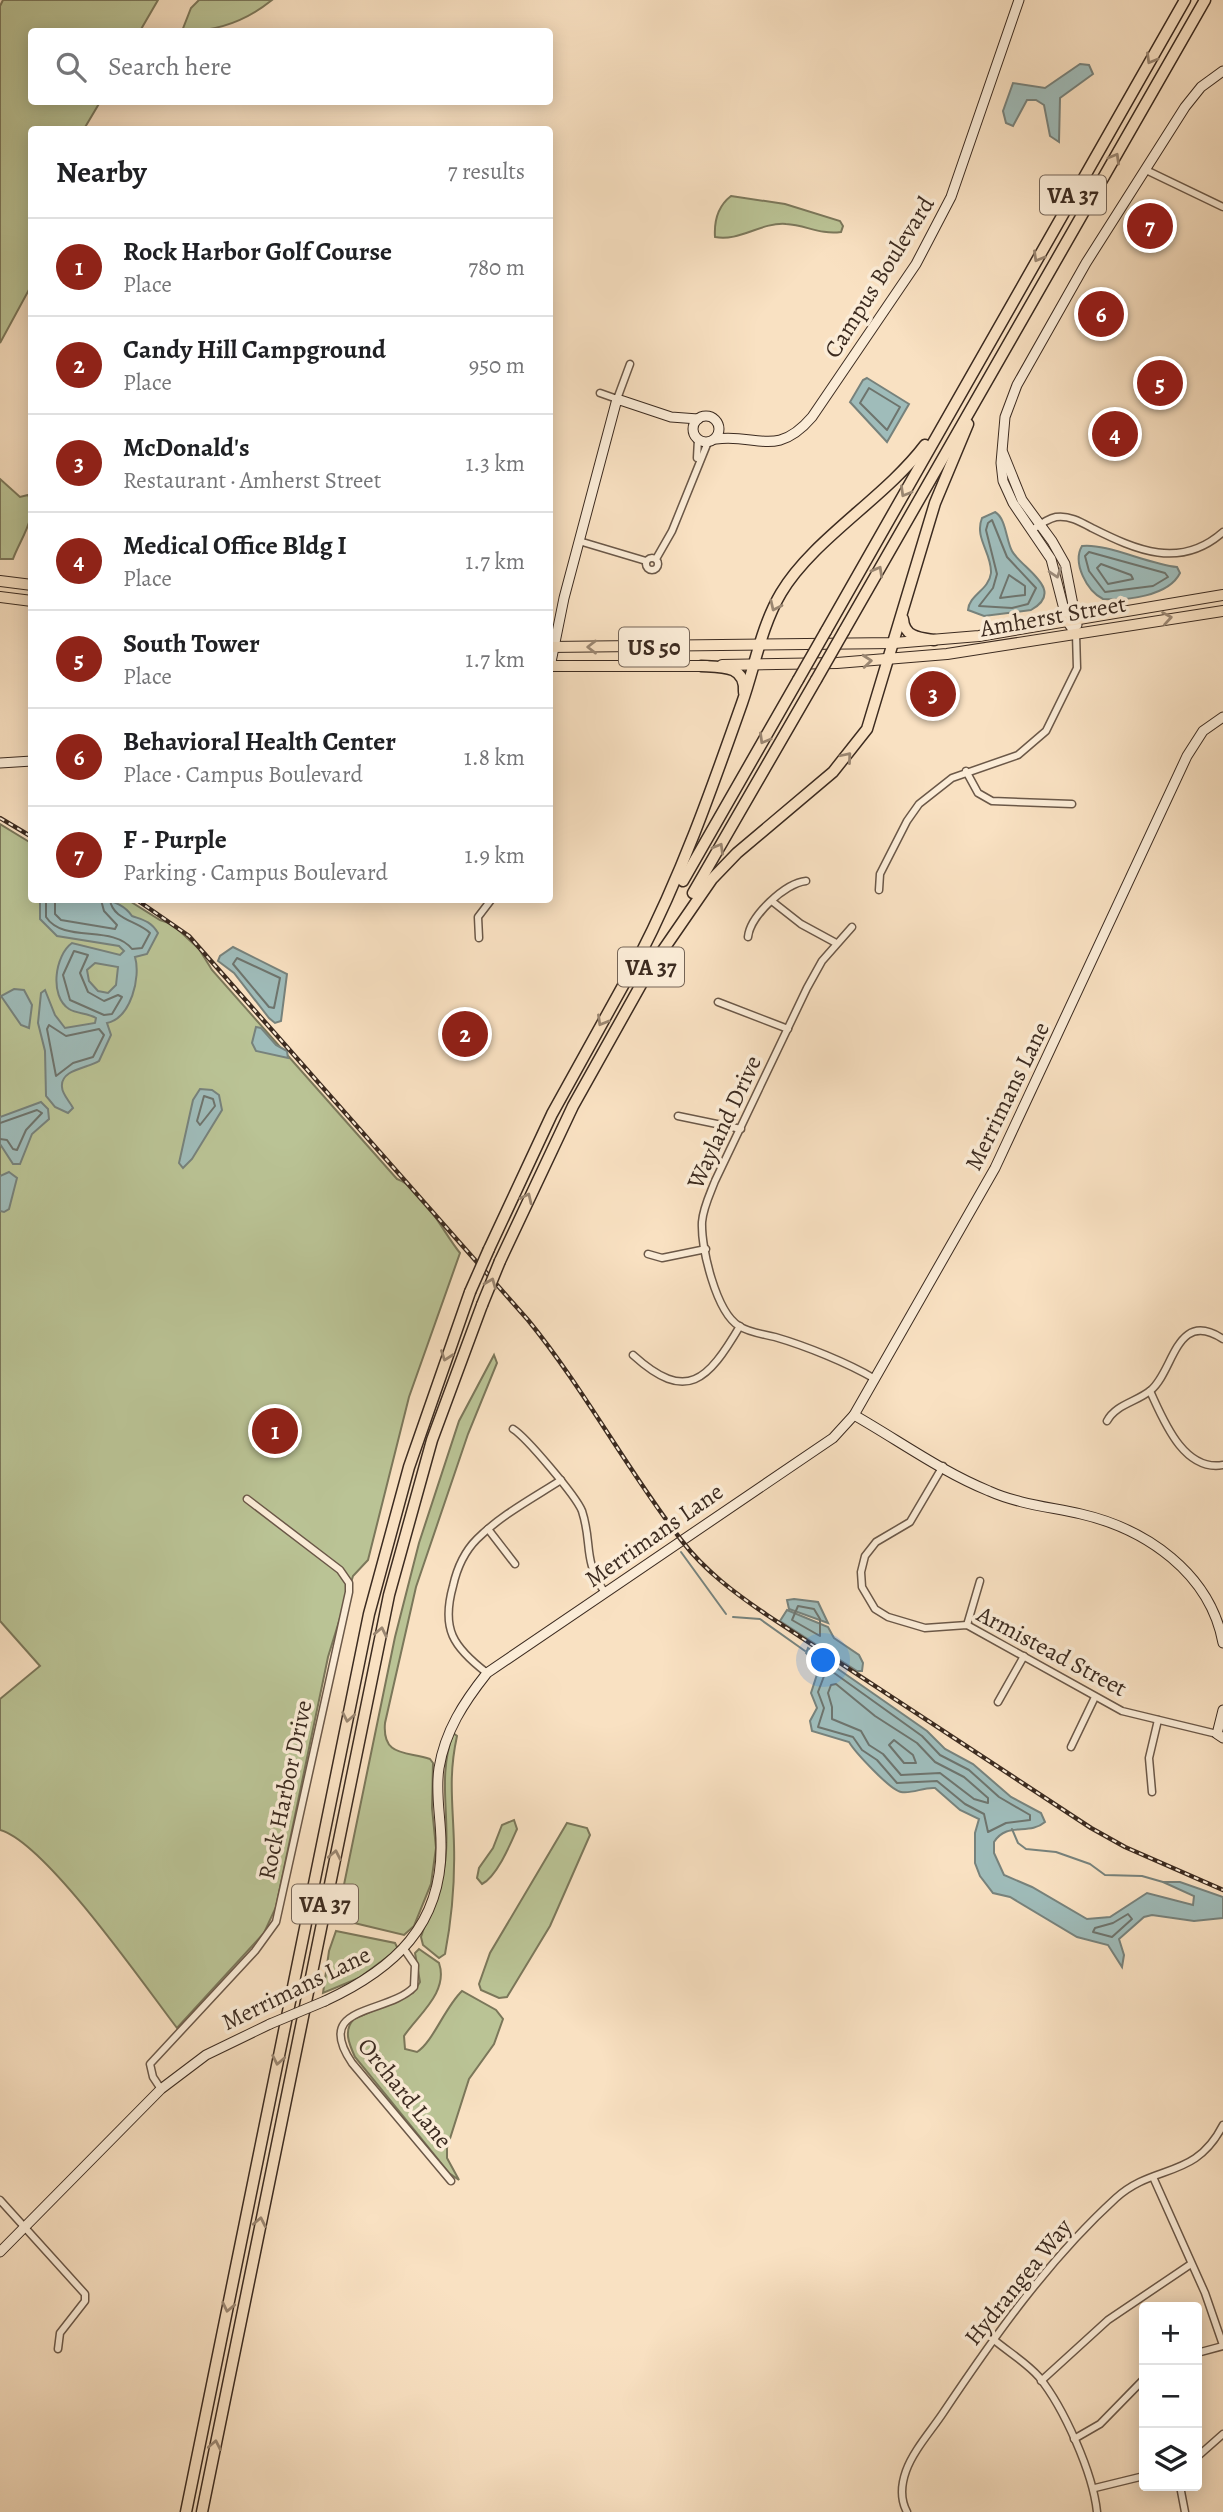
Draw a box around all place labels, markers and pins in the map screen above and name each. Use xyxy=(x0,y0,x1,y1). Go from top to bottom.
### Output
pin: 7 xyxy=(1127,200,1173,252)
pin: 6 xyxy=(1078,288,1124,340)
pin: 5 xyxy=(1137,357,1183,409)
pin: 4 xyxy=(1092,408,1138,460)
pin: 3 xyxy=(910,668,956,720)
pin: 2 xyxy=(442,1008,488,1060)
pin: 1 xyxy=(252,1405,298,1457)

